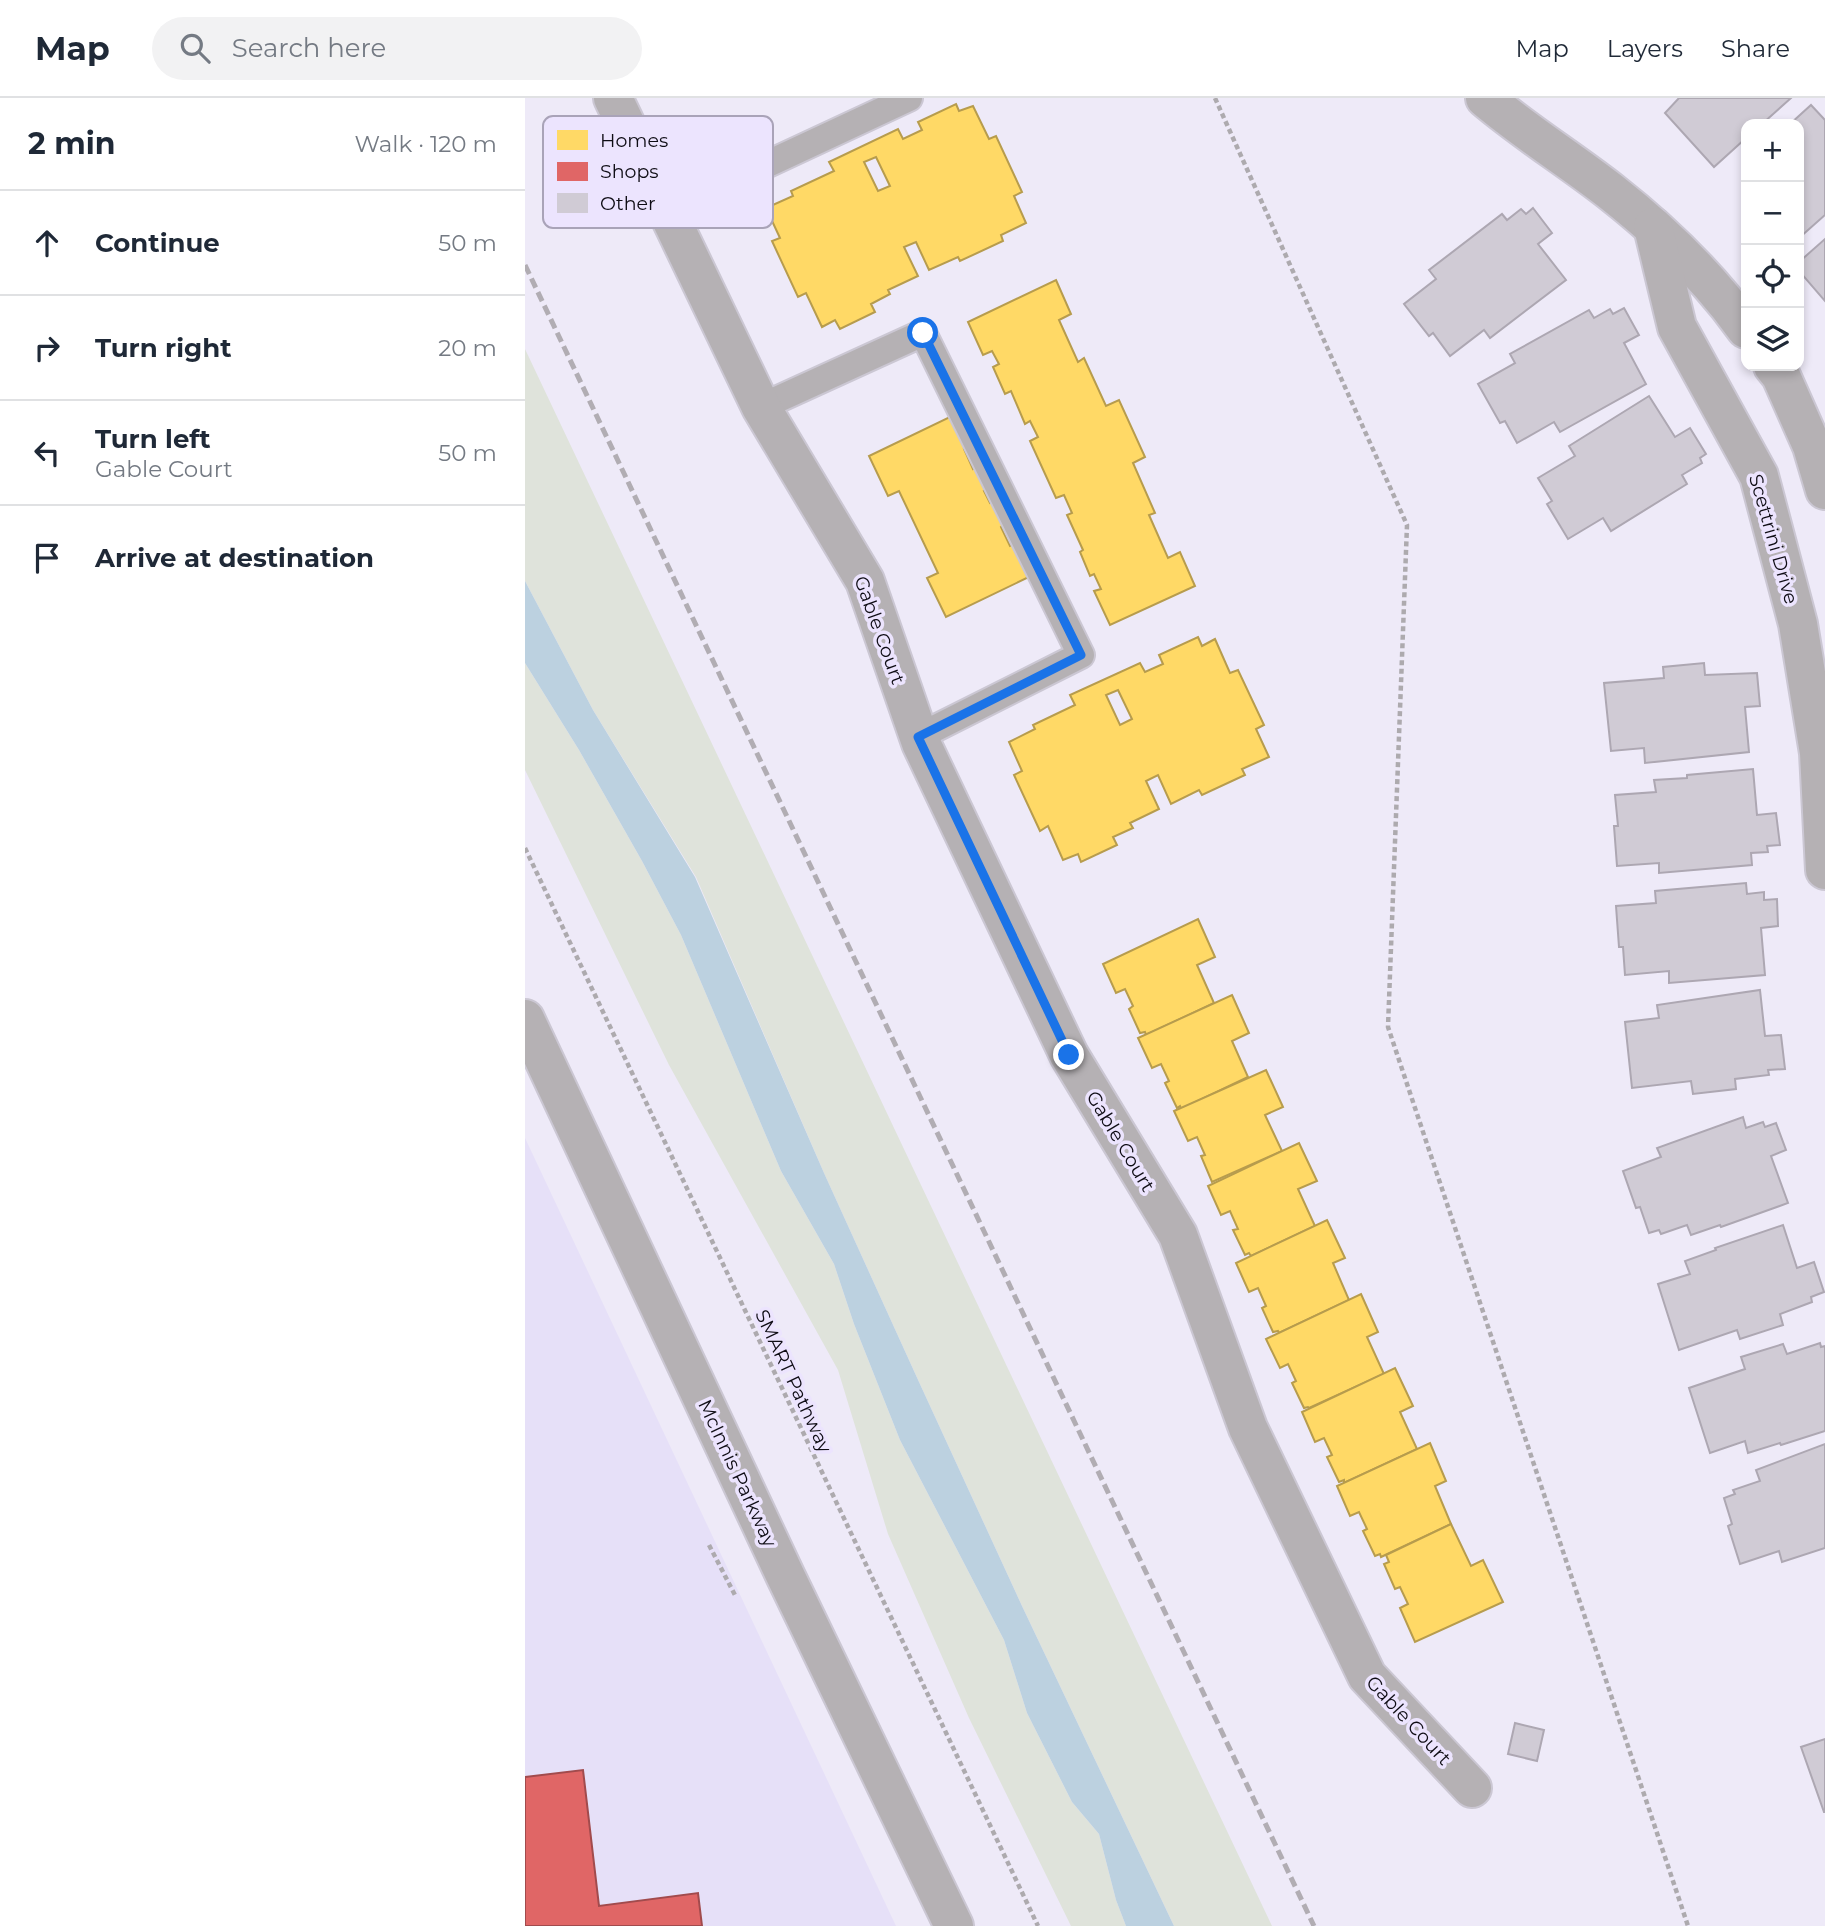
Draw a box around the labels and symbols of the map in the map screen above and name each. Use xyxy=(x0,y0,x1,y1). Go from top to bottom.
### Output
legend xyxy=(543,116,773,228)
text: Homes xyxy=(600,129,668,152)
text: Shops xyxy=(600,160,659,183)
text: Other xyxy=(600,192,656,215)
route start xyxy=(907,317,938,348)
street label: Scettrini Drive xyxy=(1744,471,1803,607)
street label: Gable Court xyxy=(849,573,910,688)
route end xyxy=(1053,1039,1084,1070)
street label: Gable Court xyxy=(1081,1087,1160,1196)
street label: SMART Pathway xyxy=(750,1306,837,1457)
street label: McInnis Parkway xyxy=(693,1396,782,1551)
street label: Gable Court xyxy=(1361,1671,1456,1770)

